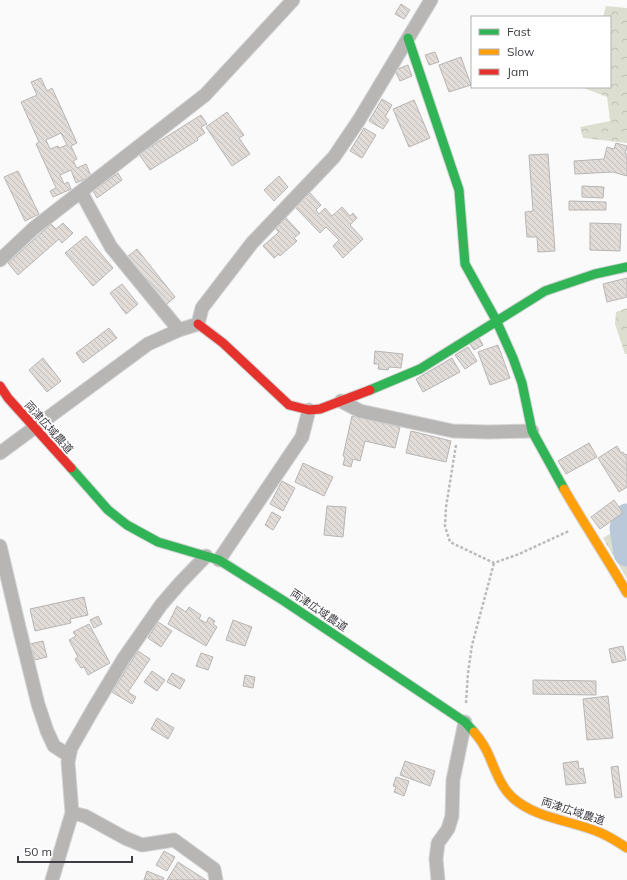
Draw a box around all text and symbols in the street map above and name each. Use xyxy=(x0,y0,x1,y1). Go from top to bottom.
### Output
legend xyxy=(471,16,611,88)
text: Fast xyxy=(507,24,531,39)
text: Slow xyxy=(507,44,535,59)
text: Jam xyxy=(507,64,529,79)
street label: 両津広域農道 xyxy=(22,398,76,456)
street label: 両津広域農道 xyxy=(288,586,350,634)
street label: 両津広域農道 xyxy=(539,794,607,828)
scale bar xyxy=(18,838,132,864)
text: 50 m xyxy=(24,844,52,859)

